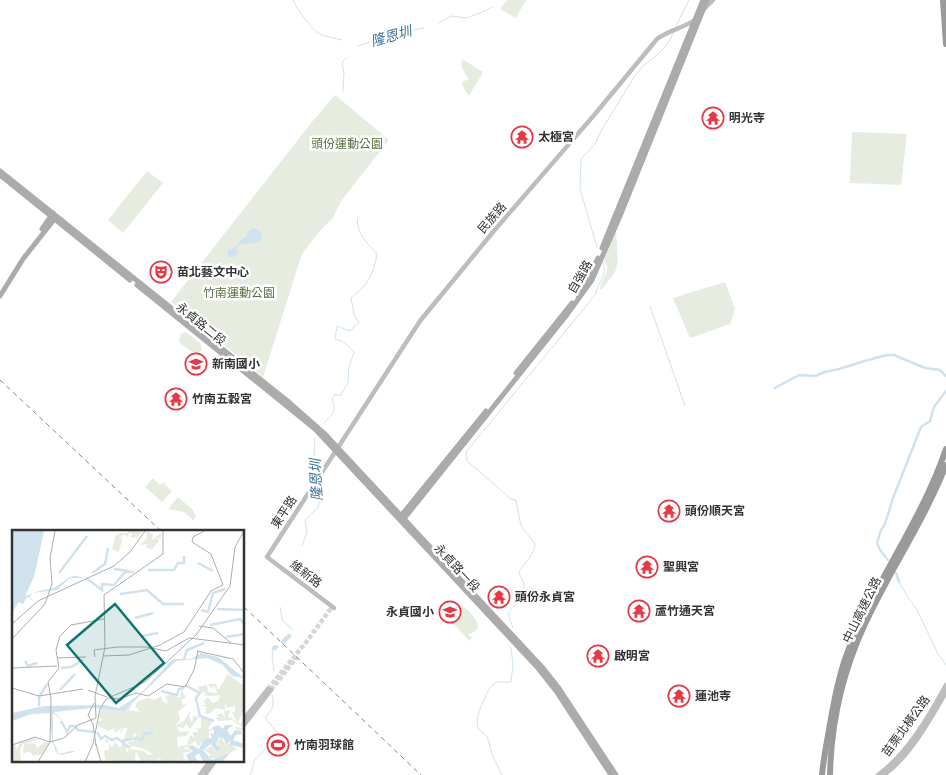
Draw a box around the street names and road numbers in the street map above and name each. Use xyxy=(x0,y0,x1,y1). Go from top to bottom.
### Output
street label: 民族路 xyxy=(475,200,509,236)
street label: 自強路 xyxy=(565,258,595,296)
street label: 永貞路二段 xyxy=(173,300,229,348)
street label: 東平路 xyxy=(268,493,300,531)
street label: 永貞路一段 xyxy=(431,541,483,595)
street label: 維新路 xyxy=(288,557,324,591)
street label: 中山高速公路 xyxy=(840,575,884,645)
street label: 苗栗北橫公路 xyxy=(879,693,933,759)

